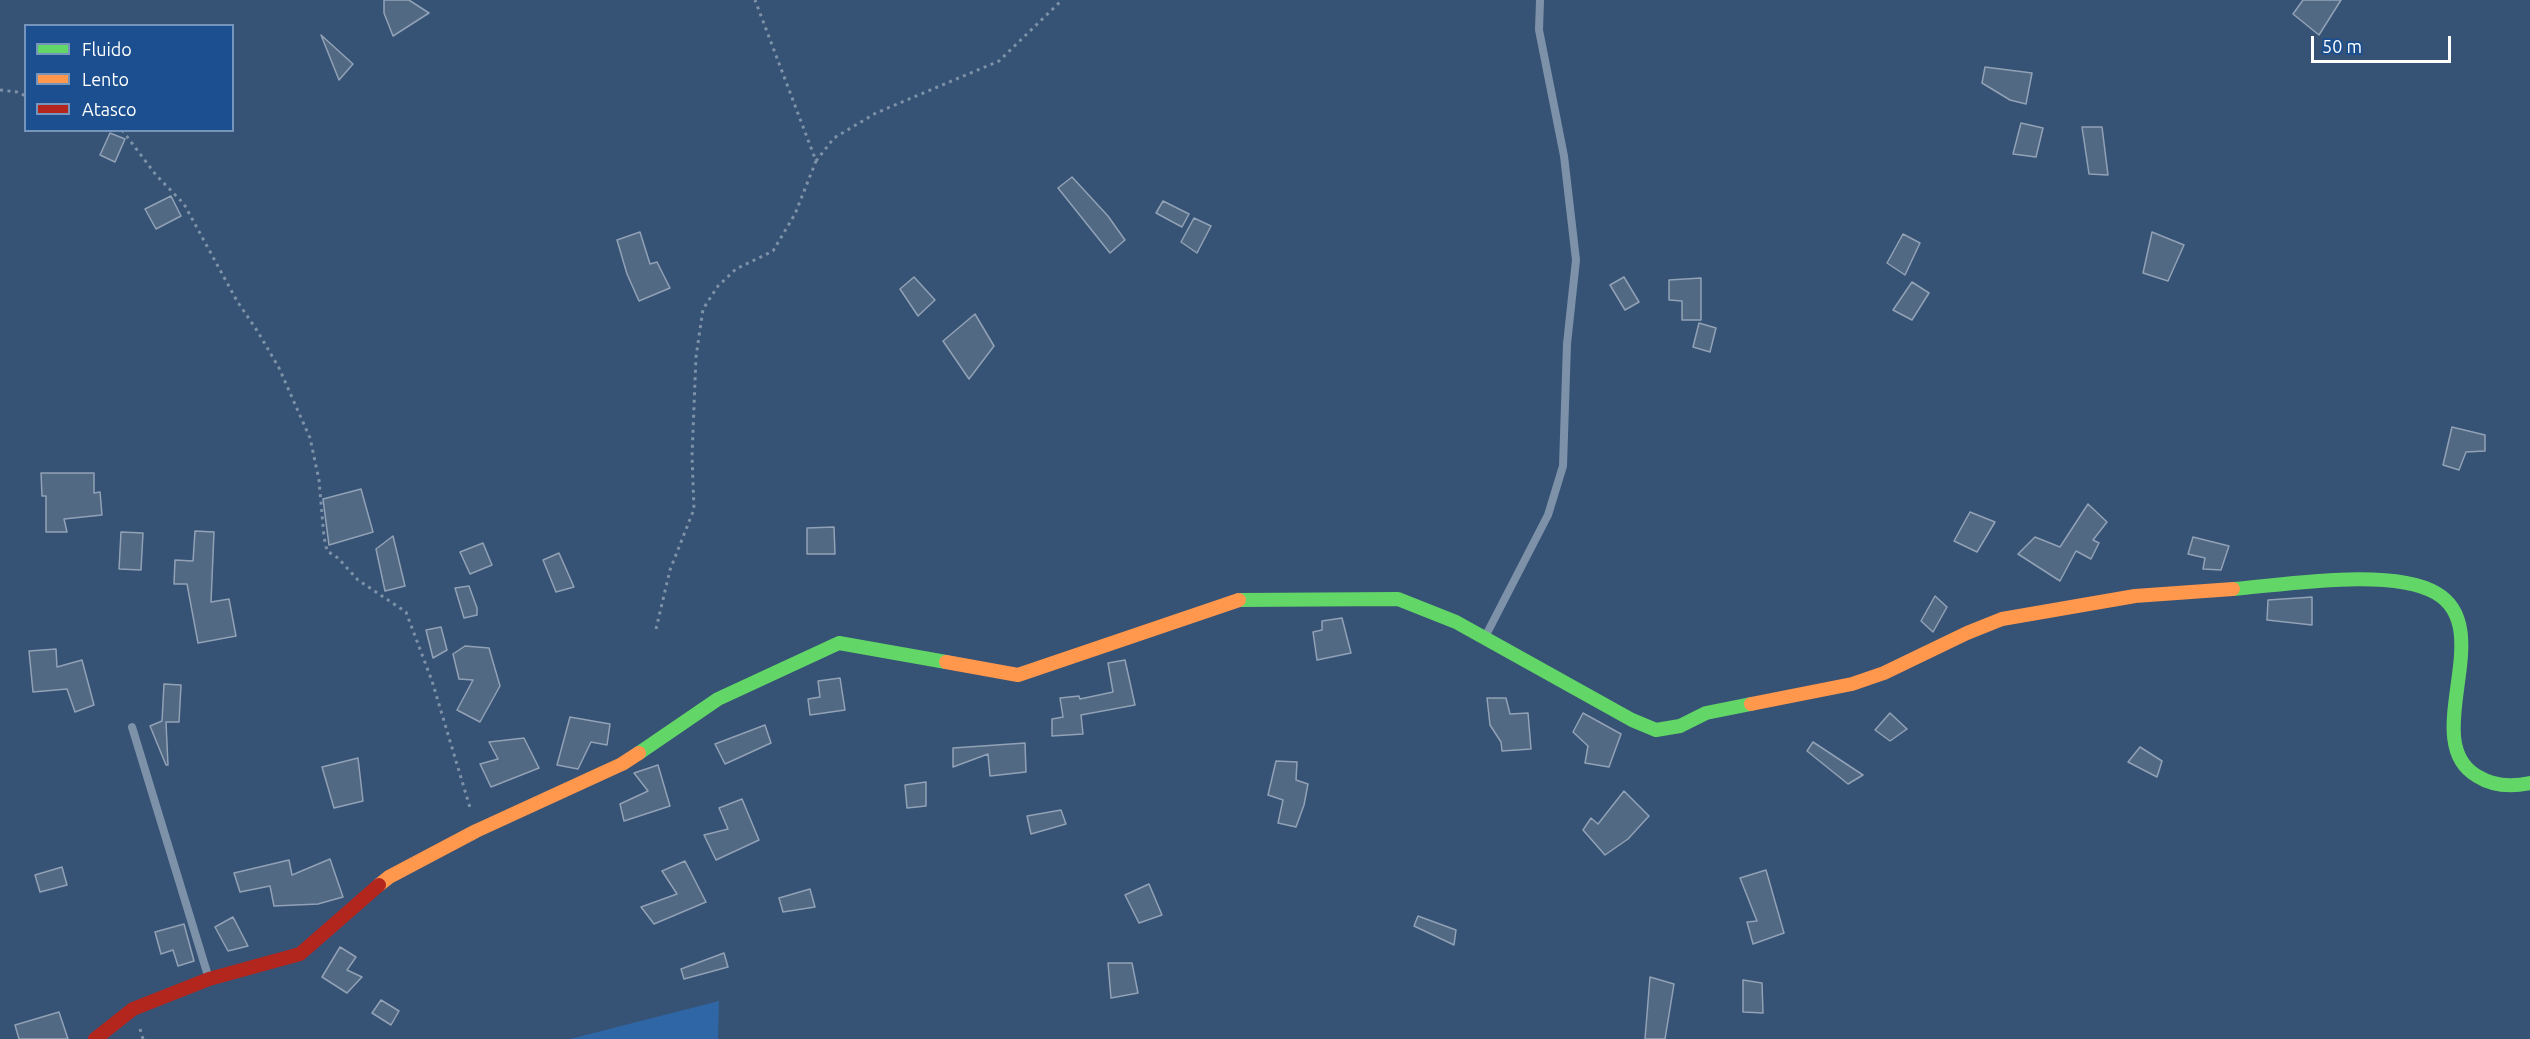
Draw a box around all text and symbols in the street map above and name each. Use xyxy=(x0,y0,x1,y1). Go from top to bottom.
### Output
legend xyxy=(24,24,234,132)
scale bar xyxy=(2314,24,2454,62)
text: 50 m xyxy=(2322,36,2362,56)
text: Fluido xyxy=(82,39,132,59)
text: Lento xyxy=(82,69,129,89)
text: Atasco xyxy=(82,99,137,119)

